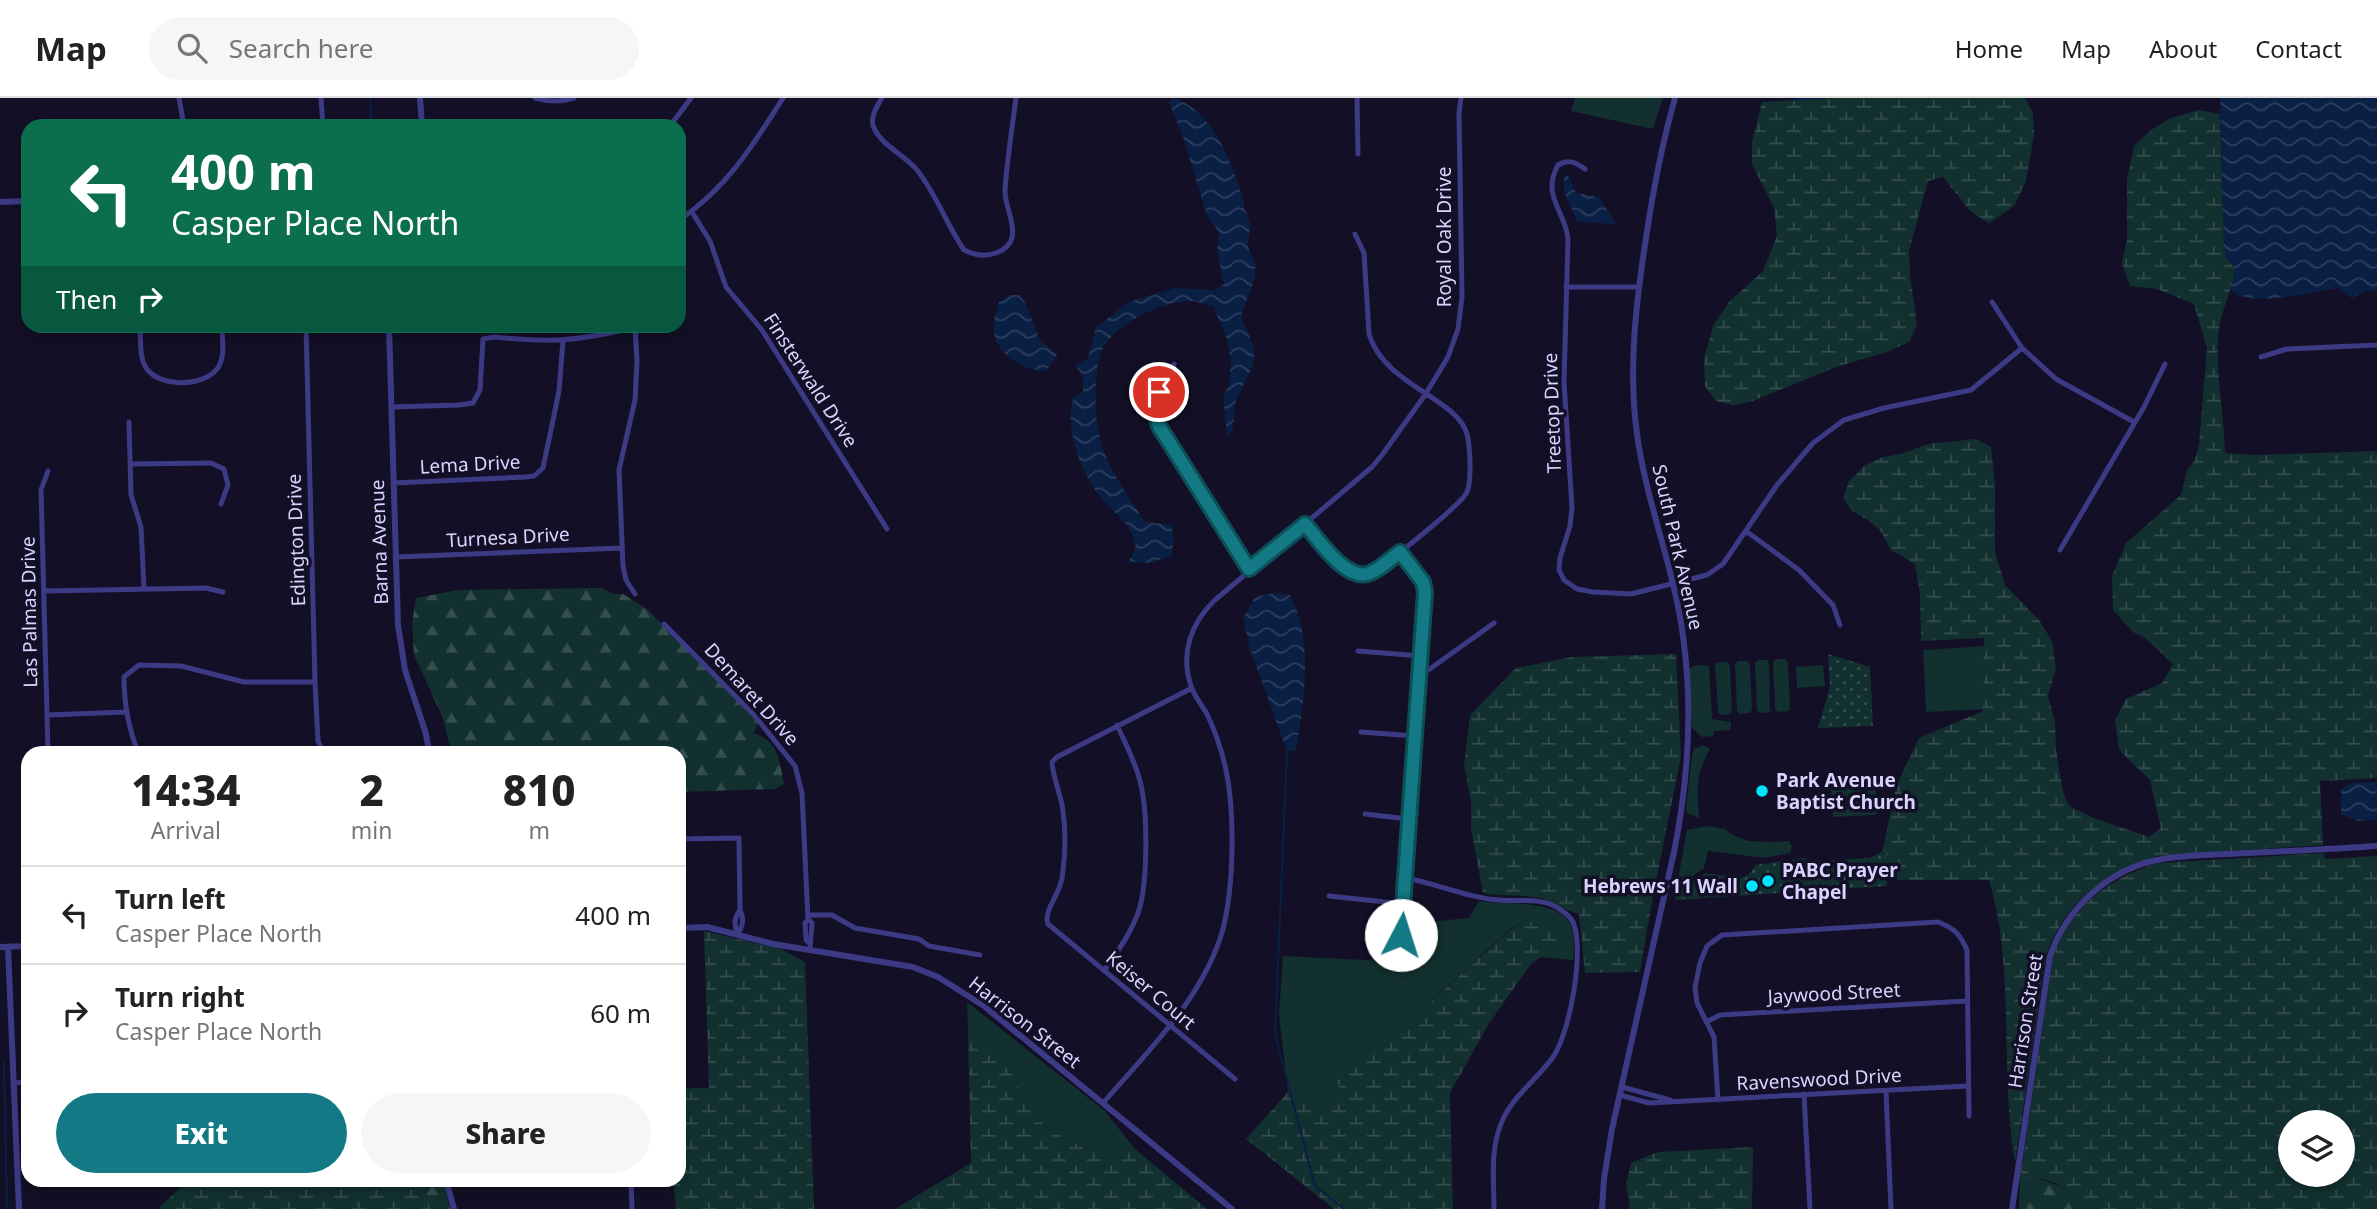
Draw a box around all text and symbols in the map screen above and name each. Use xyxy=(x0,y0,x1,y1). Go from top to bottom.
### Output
search box xyxy=(149,17,639,80)
text: Map xyxy=(35,26,107,71)
icon: search xyxy=(173,29,211,67)
text: Search here xyxy=(229,30,373,66)
text: Home xyxy=(1955,32,2023,65)
text: Map xyxy=(2061,32,2111,65)
text: About xyxy=(2149,32,2217,65)
text: Contact xyxy=(2255,32,2342,65)
text: 400 m xyxy=(171,138,316,204)
icon: left xyxy=(56,147,147,238)
street label: Royal Oak Drive xyxy=(1431,167,1457,307)
text: Casper Place North xyxy=(171,201,459,244)
icon: right xyxy=(131,280,169,318)
text: Then xyxy=(56,281,117,317)
street label: Finsterwald Drive xyxy=(758,308,864,452)
street label: Treetop Drive xyxy=(1537,352,1567,474)
pin xyxy=(1129,362,1189,422)
icon: arrive xyxy=(1140,373,1178,411)
street label: Lema Drive xyxy=(419,448,521,480)
street label: South Park Avenue xyxy=(1646,462,1710,632)
street label: Edington Drive xyxy=(281,473,311,607)
street label: Barna Avenue xyxy=(364,479,394,605)
street label: Turnesa Drive xyxy=(446,521,570,553)
street label: Las Palmas Drive xyxy=(15,536,43,688)
street label: Demaret Drive xyxy=(699,637,805,751)
text: 14:34 xyxy=(131,761,240,818)
text: 2 xyxy=(359,761,384,818)
text: 810 xyxy=(503,761,576,818)
place label: Park Avenue Baptist Church xyxy=(1776,767,1916,815)
marker: Park Avenue Baptist Church xyxy=(1754,783,1770,799)
text: Arrival xyxy=(151,814,221,846)
text: min xyxy=(351,814,392,846)
text: m xyxy=(528,814,550,846)
place label: PABC Prayer Chapel xyxy=(1782,857,1898,905)
place label: Hebrews 11 Wall xyxy=(1583,873,1738,899)
marker: PABC Prayer Chapel xyxy=(1760,873,1776,889)
marker: Hebrews 11 Wall xyxy=(1744,878,1760,894)
text: Turn left xyxy=(115,881,226,917)
icon: left xyxy=(56,896,94,934)
text: 400 m xyxy=(575,897,651,933)
position arrow xyxy=(1364,898,1438,972)
text: Casper Place North xyxy=(115,917,322,949)
street label: Keiser Court xyxy=(1101,945,1202,1035)
street label: Harrison Street xyxy=(2002,952,2048,1090)
street label: Harrison Street xyxy=(964,970,1087,1074)
street label: Jaywood Street xyxy=(1765,977,1901,1010)
text: Turn right xyxy=(115,979,245,1015)
icon: right xyxy=(56,994,94,1032)
text: 60 m xyxy=(590,995,651,1031)
text: Casper Place North xyxy=(115,1015,322,1047)
street label: Ravenswood Drive xyxy=(1736,1062,1902,1096)
button: Exit xyxy=(56,1093,347,1173)
button: Share xyxy=(361,1093,651,1173)
map controls xyxy=(2278,1110,2355,1187)
button: layers xyxy=(2278,1110,2355,1187)

